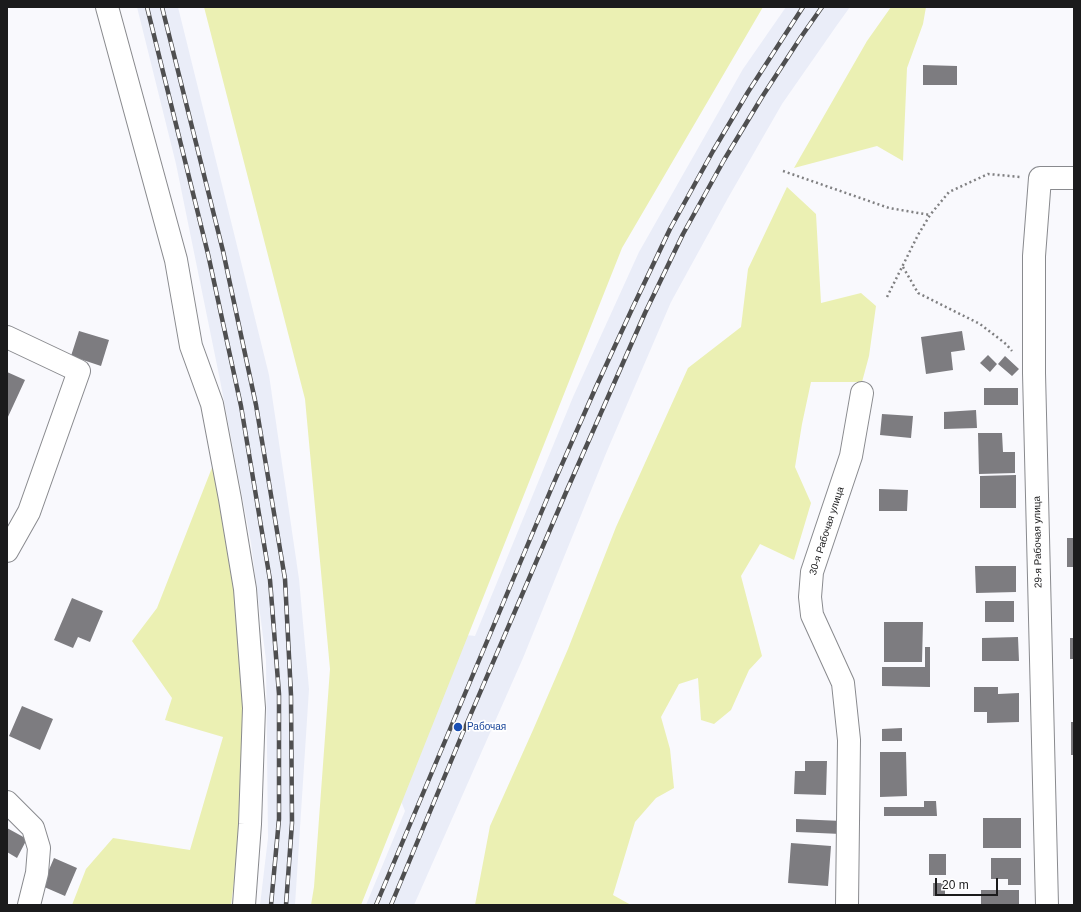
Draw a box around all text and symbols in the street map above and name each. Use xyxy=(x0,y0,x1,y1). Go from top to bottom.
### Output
street label: 30-я Рабочая улица xyxy=(807,485,847,577)
street label: 29-я Рабочая улица xyxy=(1031,496,1045,588)
marker: Рабочая xyxy=(452,721,464,733)
place label: Рабочая xyxy=(467,721,506,733)
scale bar xyxy=(937,870,1000,896)
text: 20 m xyxy=(942,878,969,892)

